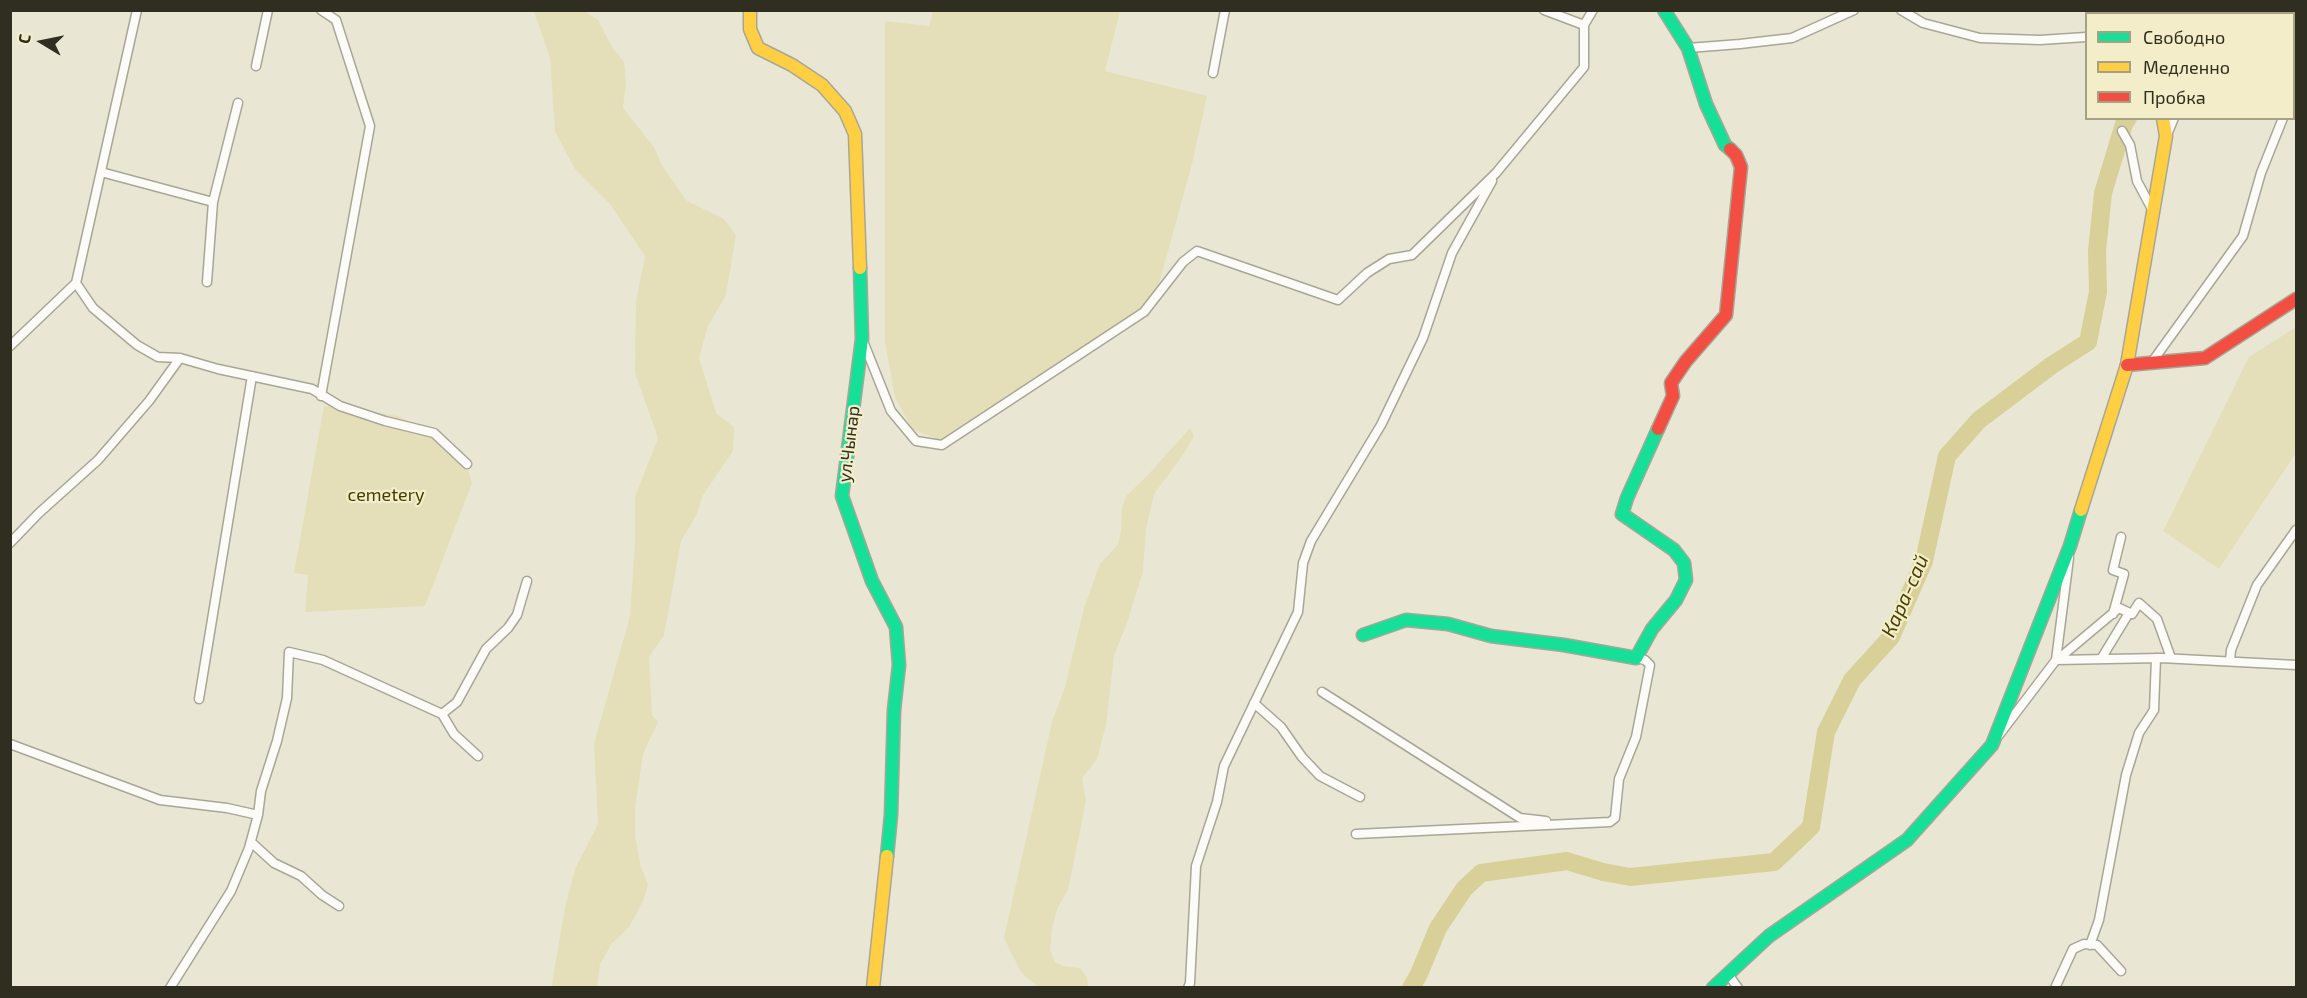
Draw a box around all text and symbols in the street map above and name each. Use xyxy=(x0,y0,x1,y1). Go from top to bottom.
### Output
north arrow xyxy=(12,12,72,72)
legend xyxy=(2085,12,2295,120)
text: Свободно xyxy=(2143,26,2225,48)
text: С xyxy=(14,33,34,45)
text: Медленно xyxy=(2143,56,2230,78)
text: Пробка xyxy=(2143,86,2206,108)
street label: ул.Чынар xyxy=(834,404,864,484)
park label: cemetery xyxy=(347,484,425,506)
water label: Кара-сай xyxy=(1876,551,1934,641)

